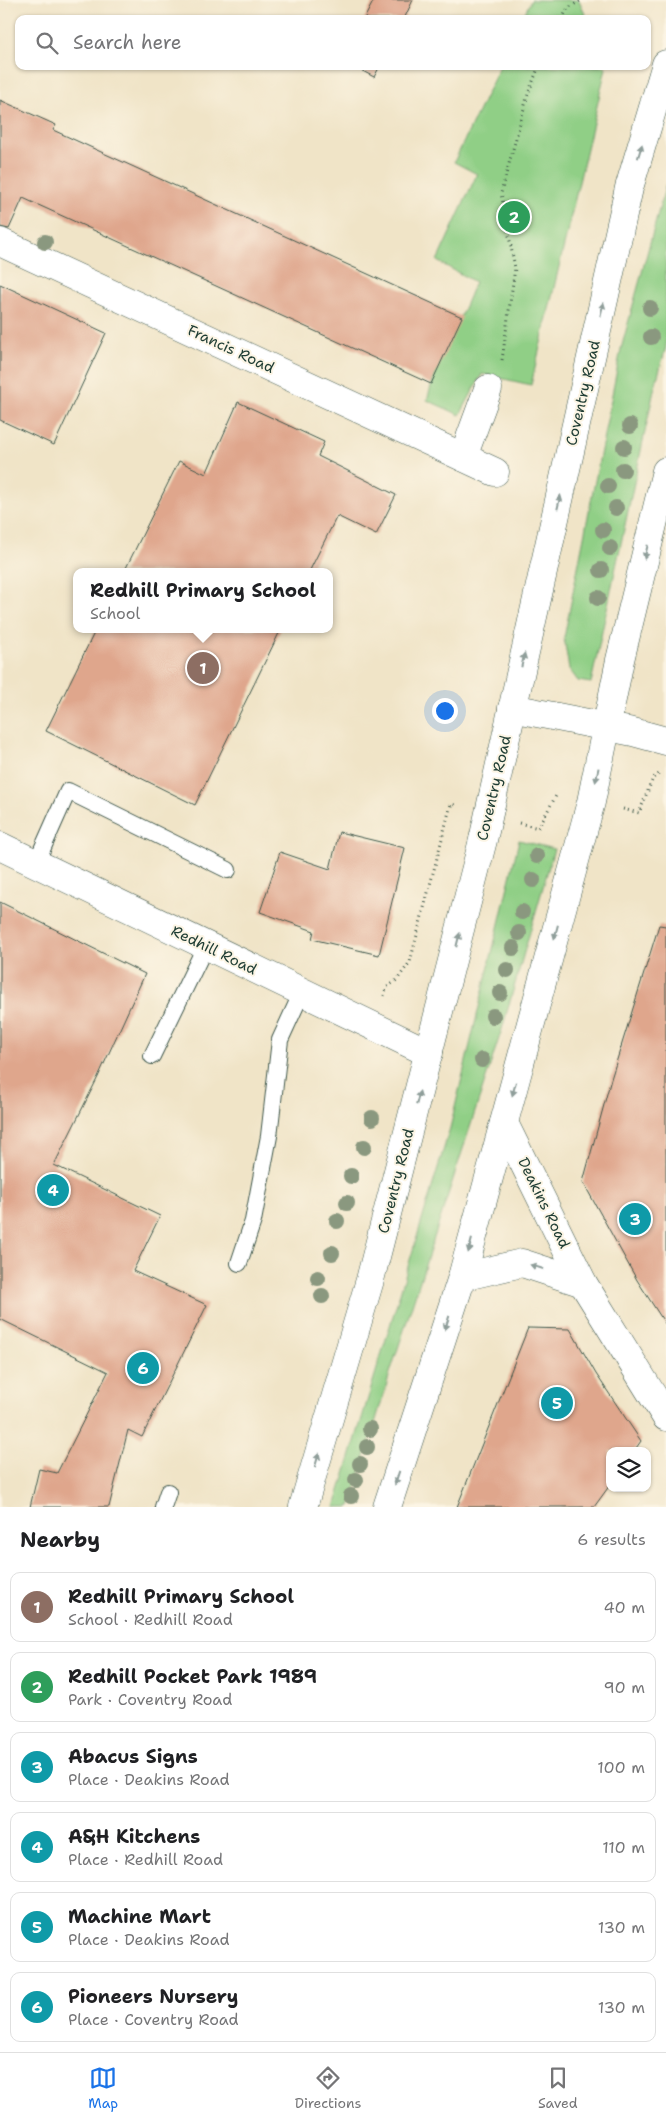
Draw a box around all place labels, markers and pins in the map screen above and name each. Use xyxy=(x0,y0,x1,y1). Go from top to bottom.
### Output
pin: 2 xyxy=(498,198,530,236)
pin: 1 xyxy=(187,649,219,687)
pin: 4 xyxy=(37,1171,69,1209)
pin: 3 xyxy=(619,1200,651,1238)
pin: 6 xyxy=(127,1349,159,1387)
pin: 5 xyxy=(541,1384,573,1422)

